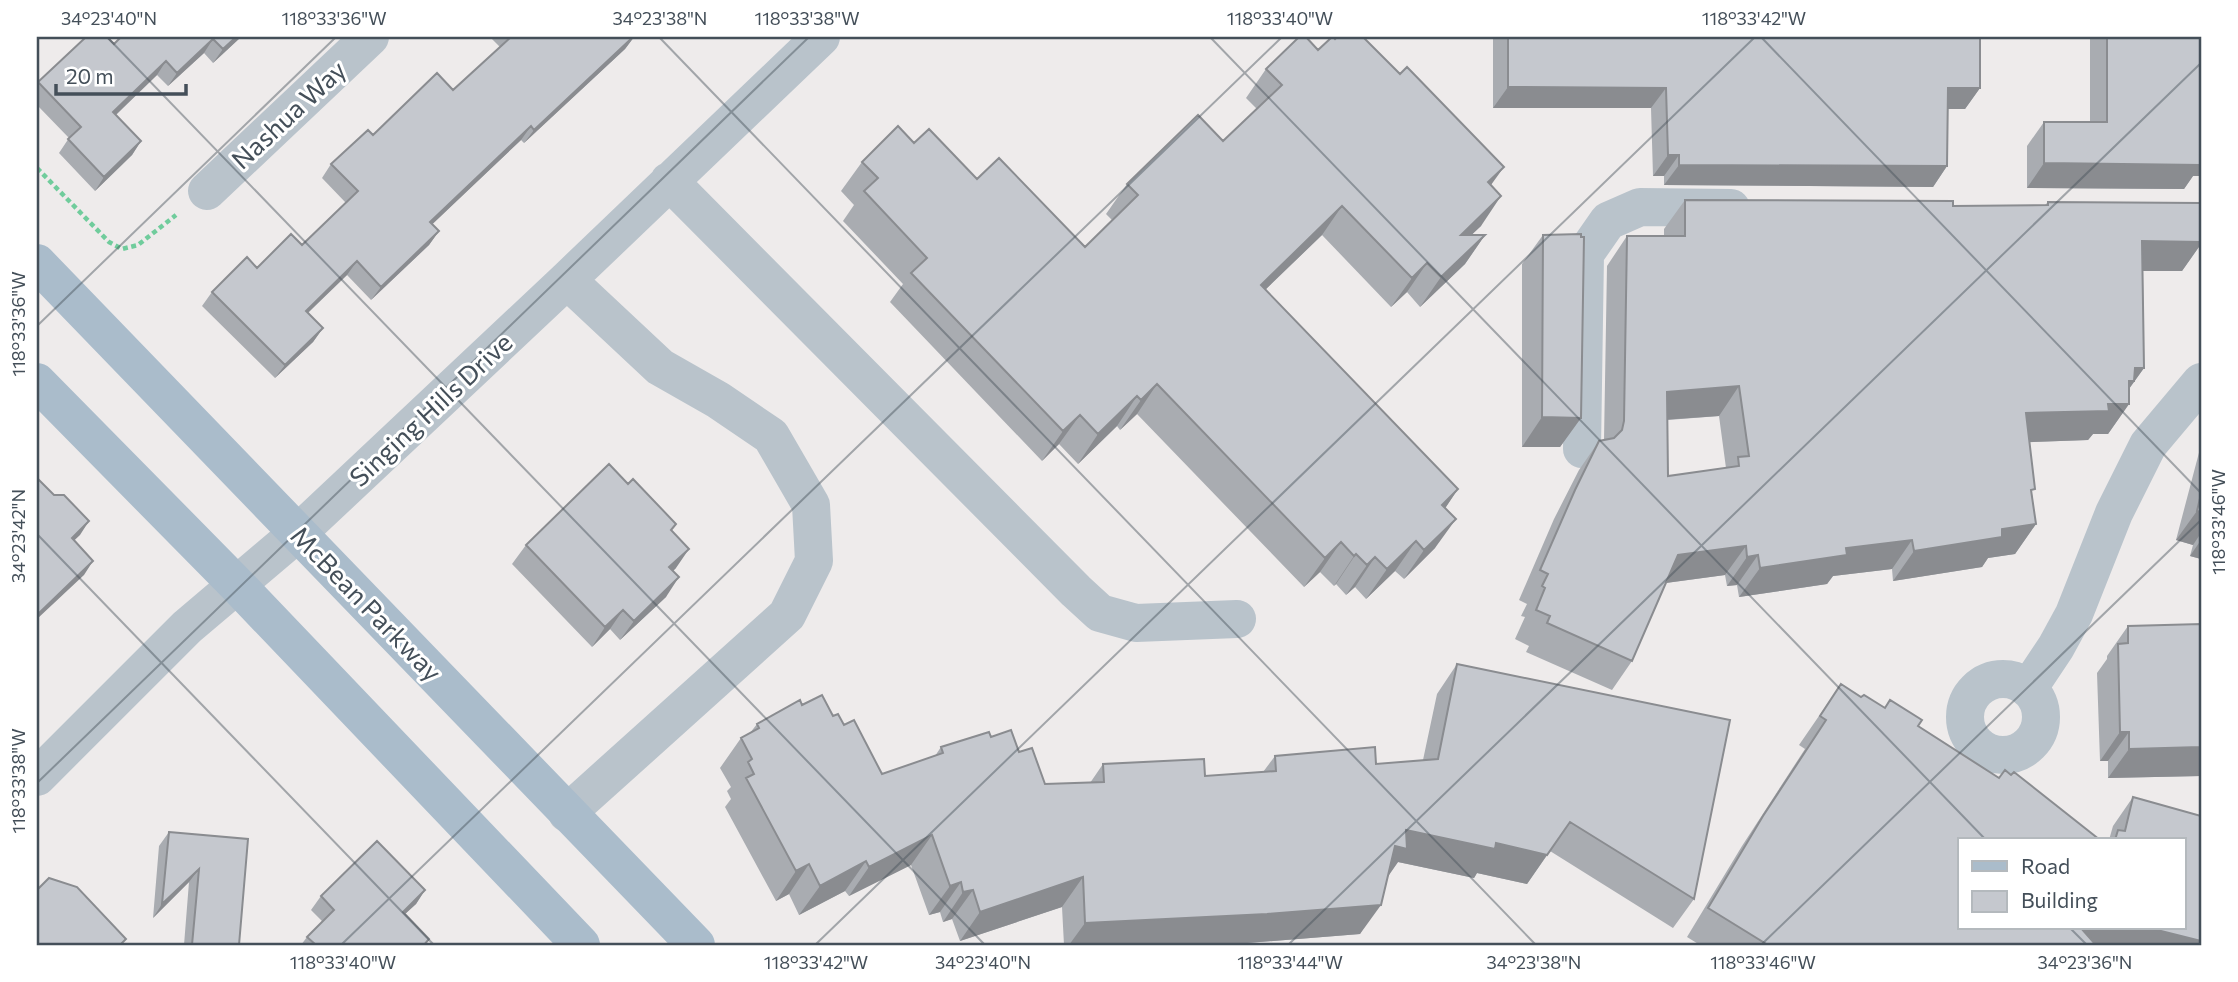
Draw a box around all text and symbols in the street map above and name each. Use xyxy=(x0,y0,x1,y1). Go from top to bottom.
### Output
text: 34°23'40"N xyxy=(61,7,157,29)
text: 118°33'36"W xyxy=(281,7,387,29)
text: 34°23'38"N xyxy=(613,7,707,29)
text: 118°33'38"W xyxy=(754,7,860,29)
text: 118°33'40"W xyxy=(1227,7,1333,29)
text: 118°33'42"W xyxy=(1702,7,1806,29)
scale bar xyxy=(56,52,186,96)
street label: Nashua Way xyxy=(224,53,352,175)
text: 20 m xyxy=(66,63,114,88)
text: 118°33'36"W xyxy=(7,271,29,377)
street label: Singing Hills Drive xyxy=(342,326,518,492)
text: 118°33'46"W xyxy=(2207,469,2229,575)
text: 34°23'42"N xyxy=(7,489,29,583)
street label: McBean Parkway xyxy=(285,519,449,687)
text: 118°33'38"W xyxy=(7,728,29,834)
legend xyxy=(1958,838,2186,930)
text: Road xyxy=(2021,853,2070,878)
text: Building xyxy=(2021,887,2098,912)
text: 118°33'40"W xyxy=(290,951,396,973)
text: 118°33'42"W xyxy=(764,951,868,973)
text: 34°23'40"N xyxy=(935,951,1031,973)
text: 118°33'44"W xyxy=(1237,951,1343,973)
text: 34°23'38"N xyxy=(1487,951,1581,973)
text: 118°33'46"W xyxy=(1710,951,1816,973)
text: 34°23'36"N xyxy=(2038,951,2132,973)

